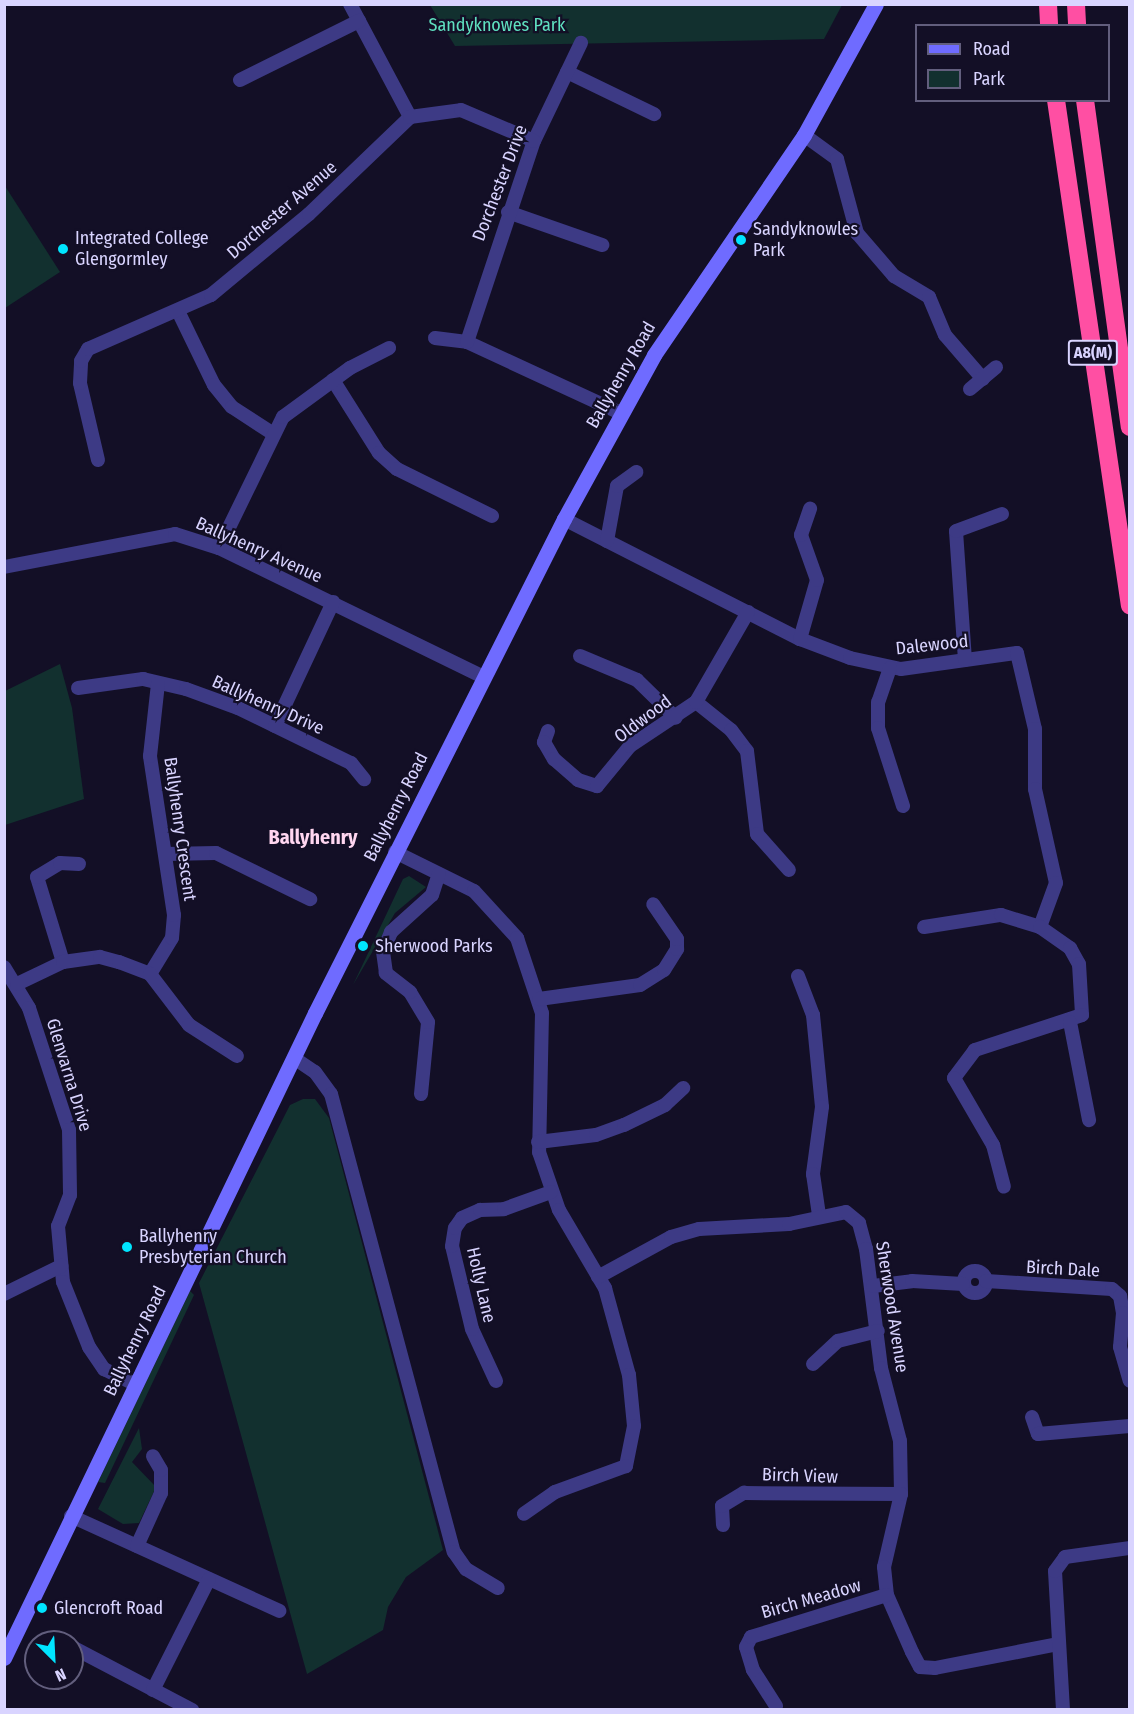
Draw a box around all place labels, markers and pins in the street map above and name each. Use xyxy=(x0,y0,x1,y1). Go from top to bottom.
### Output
place label: Sandyknowles Park xyxy=(753,219,858,262)
place label: Integrated College Glengormley xyxy=(75,228,209,270)
marker: Sandyknowles Park xyxy=(734,233,748,247)
marker: Integrated College Glengormley xyxy=(56,242,70,256)
place label: Sherwood Parks xyxy=(375,935,493,957)
marker: Sherwood Parks xyxy=(356,939,370,953)
place label: Ballyhenry Presbyterian Church xyxy=(139,1226,287,1268)
marker: Ballyhenry Presbyterian Church xyxy=(120,1240,134,1254)
place label: Glencroft Road xyxy=(54,1597,163,1619)
marker: Glencroft Road xyxy=(35,1601,49,1615)

